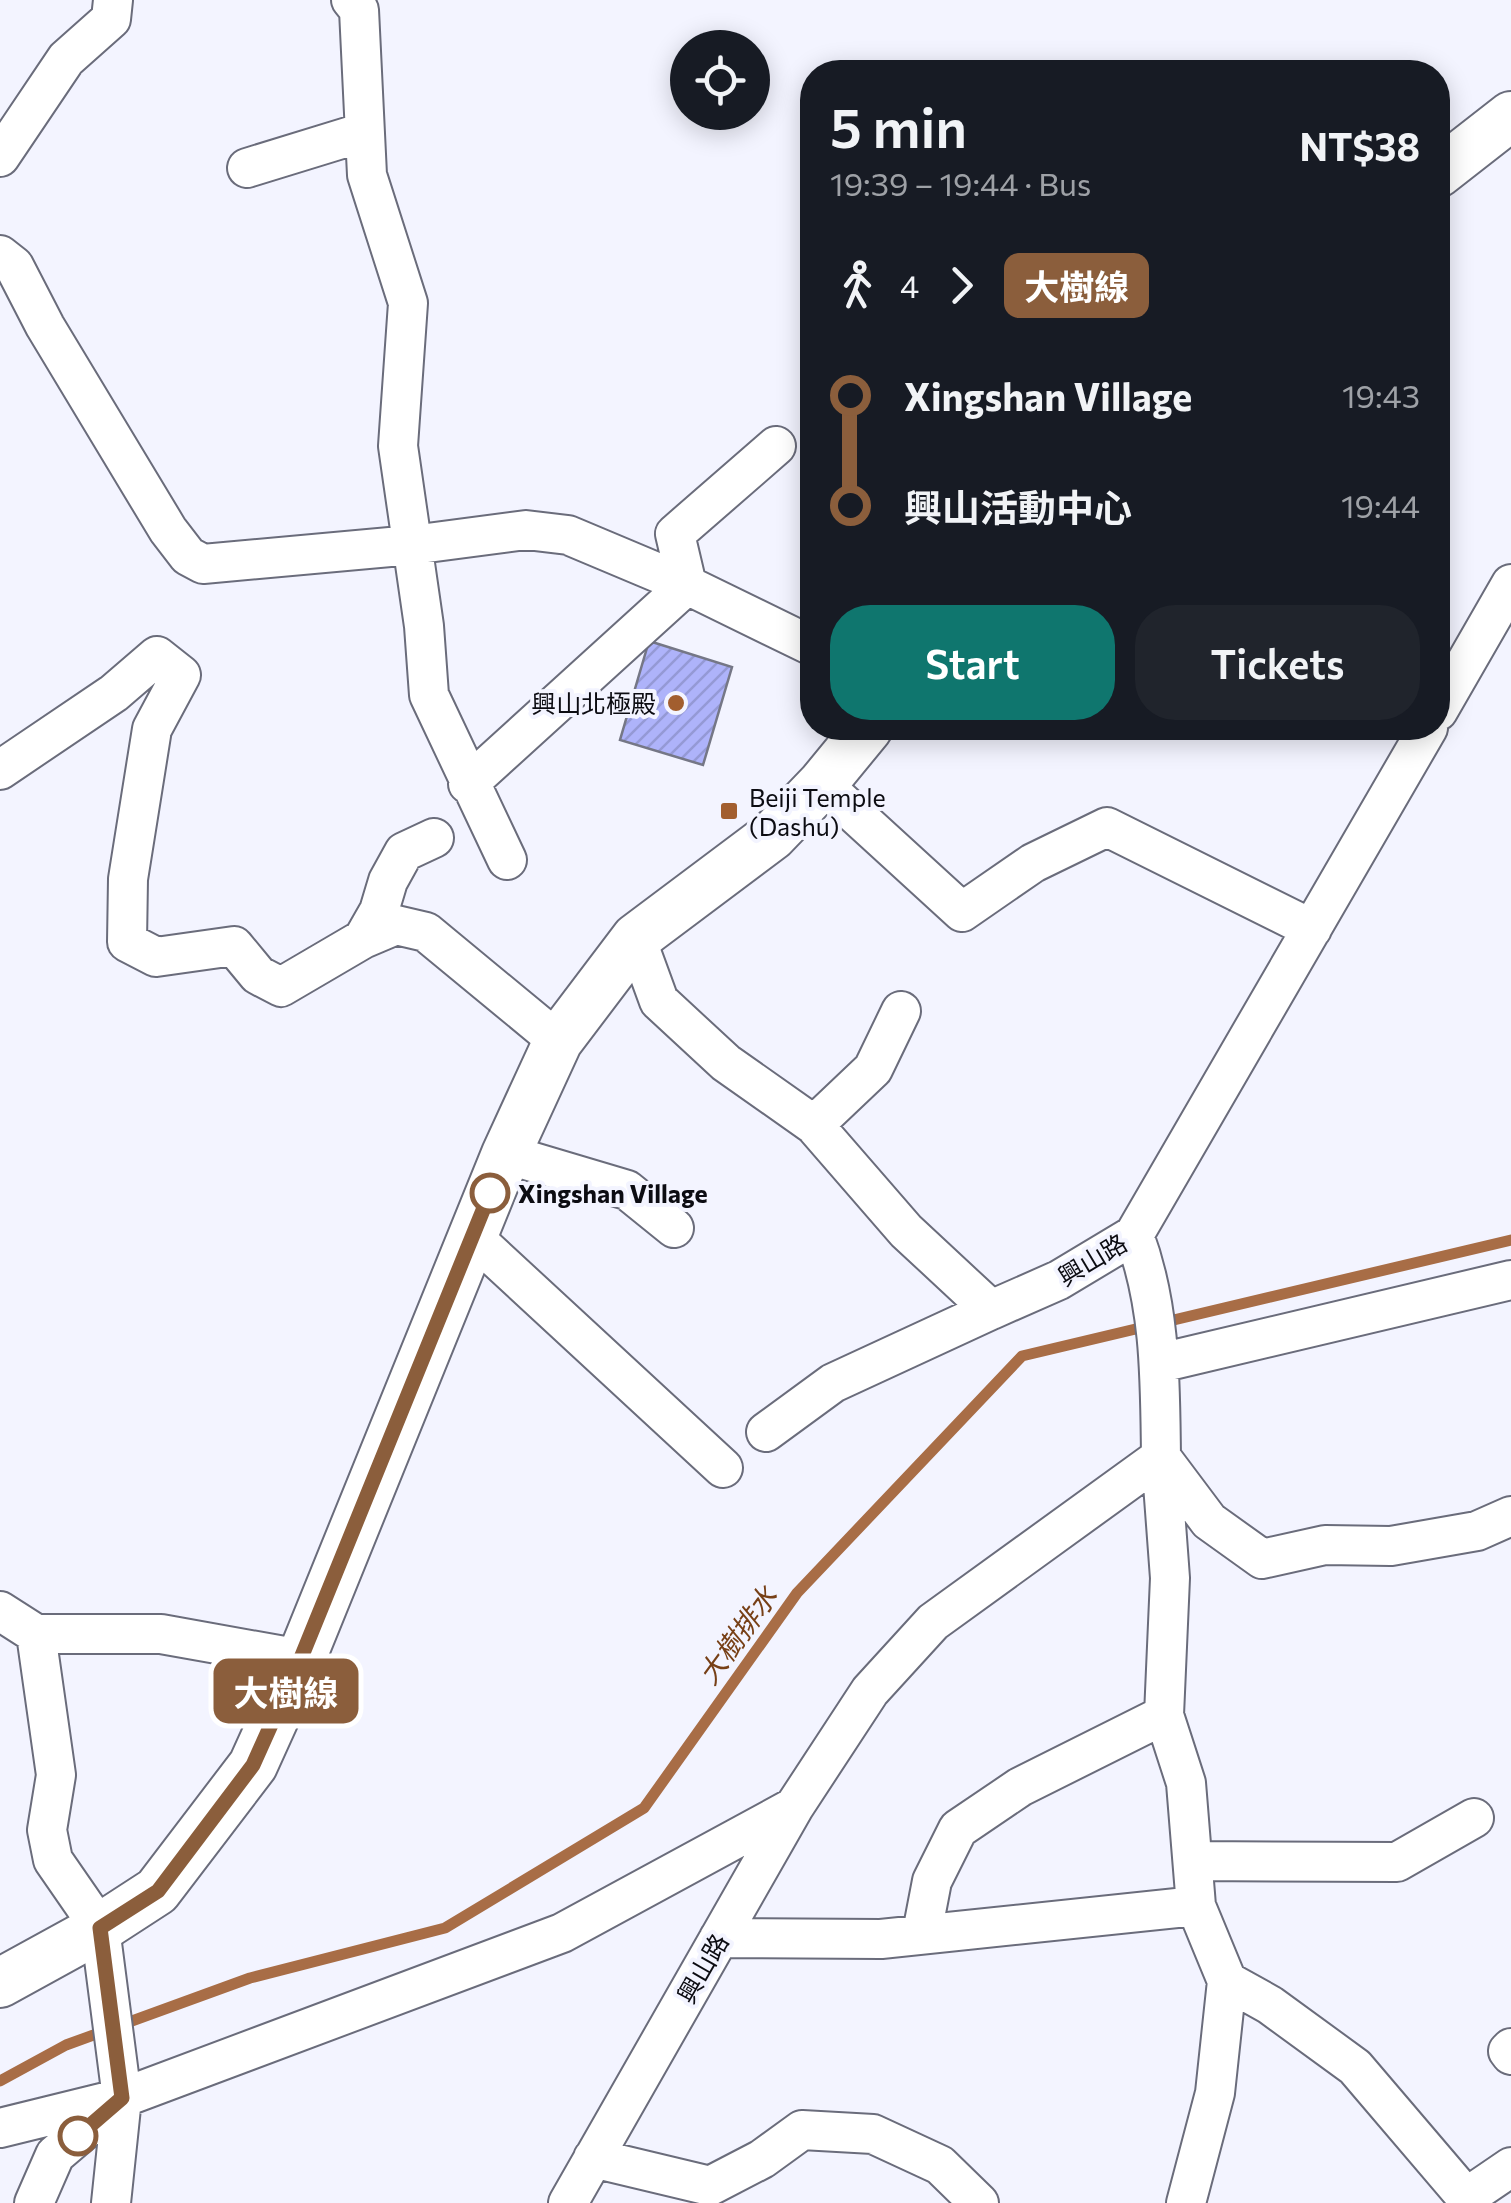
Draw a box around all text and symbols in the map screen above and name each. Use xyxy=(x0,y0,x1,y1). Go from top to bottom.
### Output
map controls xyxy=(670,30,770,130)
button: locate xyxy=(670,30,770,130)
text: 5 min xyxy=(830,92,967,159)
text: NT$38 xyxy=(1300,122,1420,169)
text: 19:39 – 19:44 · Bus xyxy=(830,163,1091,203)
icon: walk xyxy=(830,258,885,313)
icon: forward xyxy=(934,258,989,313)
text: 大樹線 xyxy=(1024,264,1129,307)
text: 4 xyxy=(900,265,919,305)
text: Xingshan Village xyxy=(904,372,1192,419)
text: 19:43 xyxy=(1342,375,1420,415)
text: 興山活動中心 xyxy=(904,483,1132,530)
text: 19:44 xyxy=(1341,485,1420,525)
button: Start xyxy=(830,605,1115,720)
button: Tickets xyxy=(1135,605,1420,720)
place label: 興山北極殿 xyxy=(531,688,656,718)
marker: 興山北極殿 xyxy=(665,692,687,714)
place label: Beiji Temple (Dashu) xyxy=(749,782,886,841)
marker: Beiji Temple (Dashu) xyxy=(718,800,740,822)
marker: Xingshan Village xyxy=(471,1174,509,1212)
place label: Xingshan Village xyxy=(518,1178,708,1208)
street label: 興山路 xyxy=(1052,1227,1132,1291)
water label: 大樹排水 xyxy=(690,1578,785,1690)
line badge: 大樹線 xyxy=(228,1658,344,1724)
text: 大樹線 xyxy=(233,1670,339,1713)
street label: 興山路 xyxy=(670,1928,734,2008)
unlabelled marker xyxy=(59,2117,97,2155)

